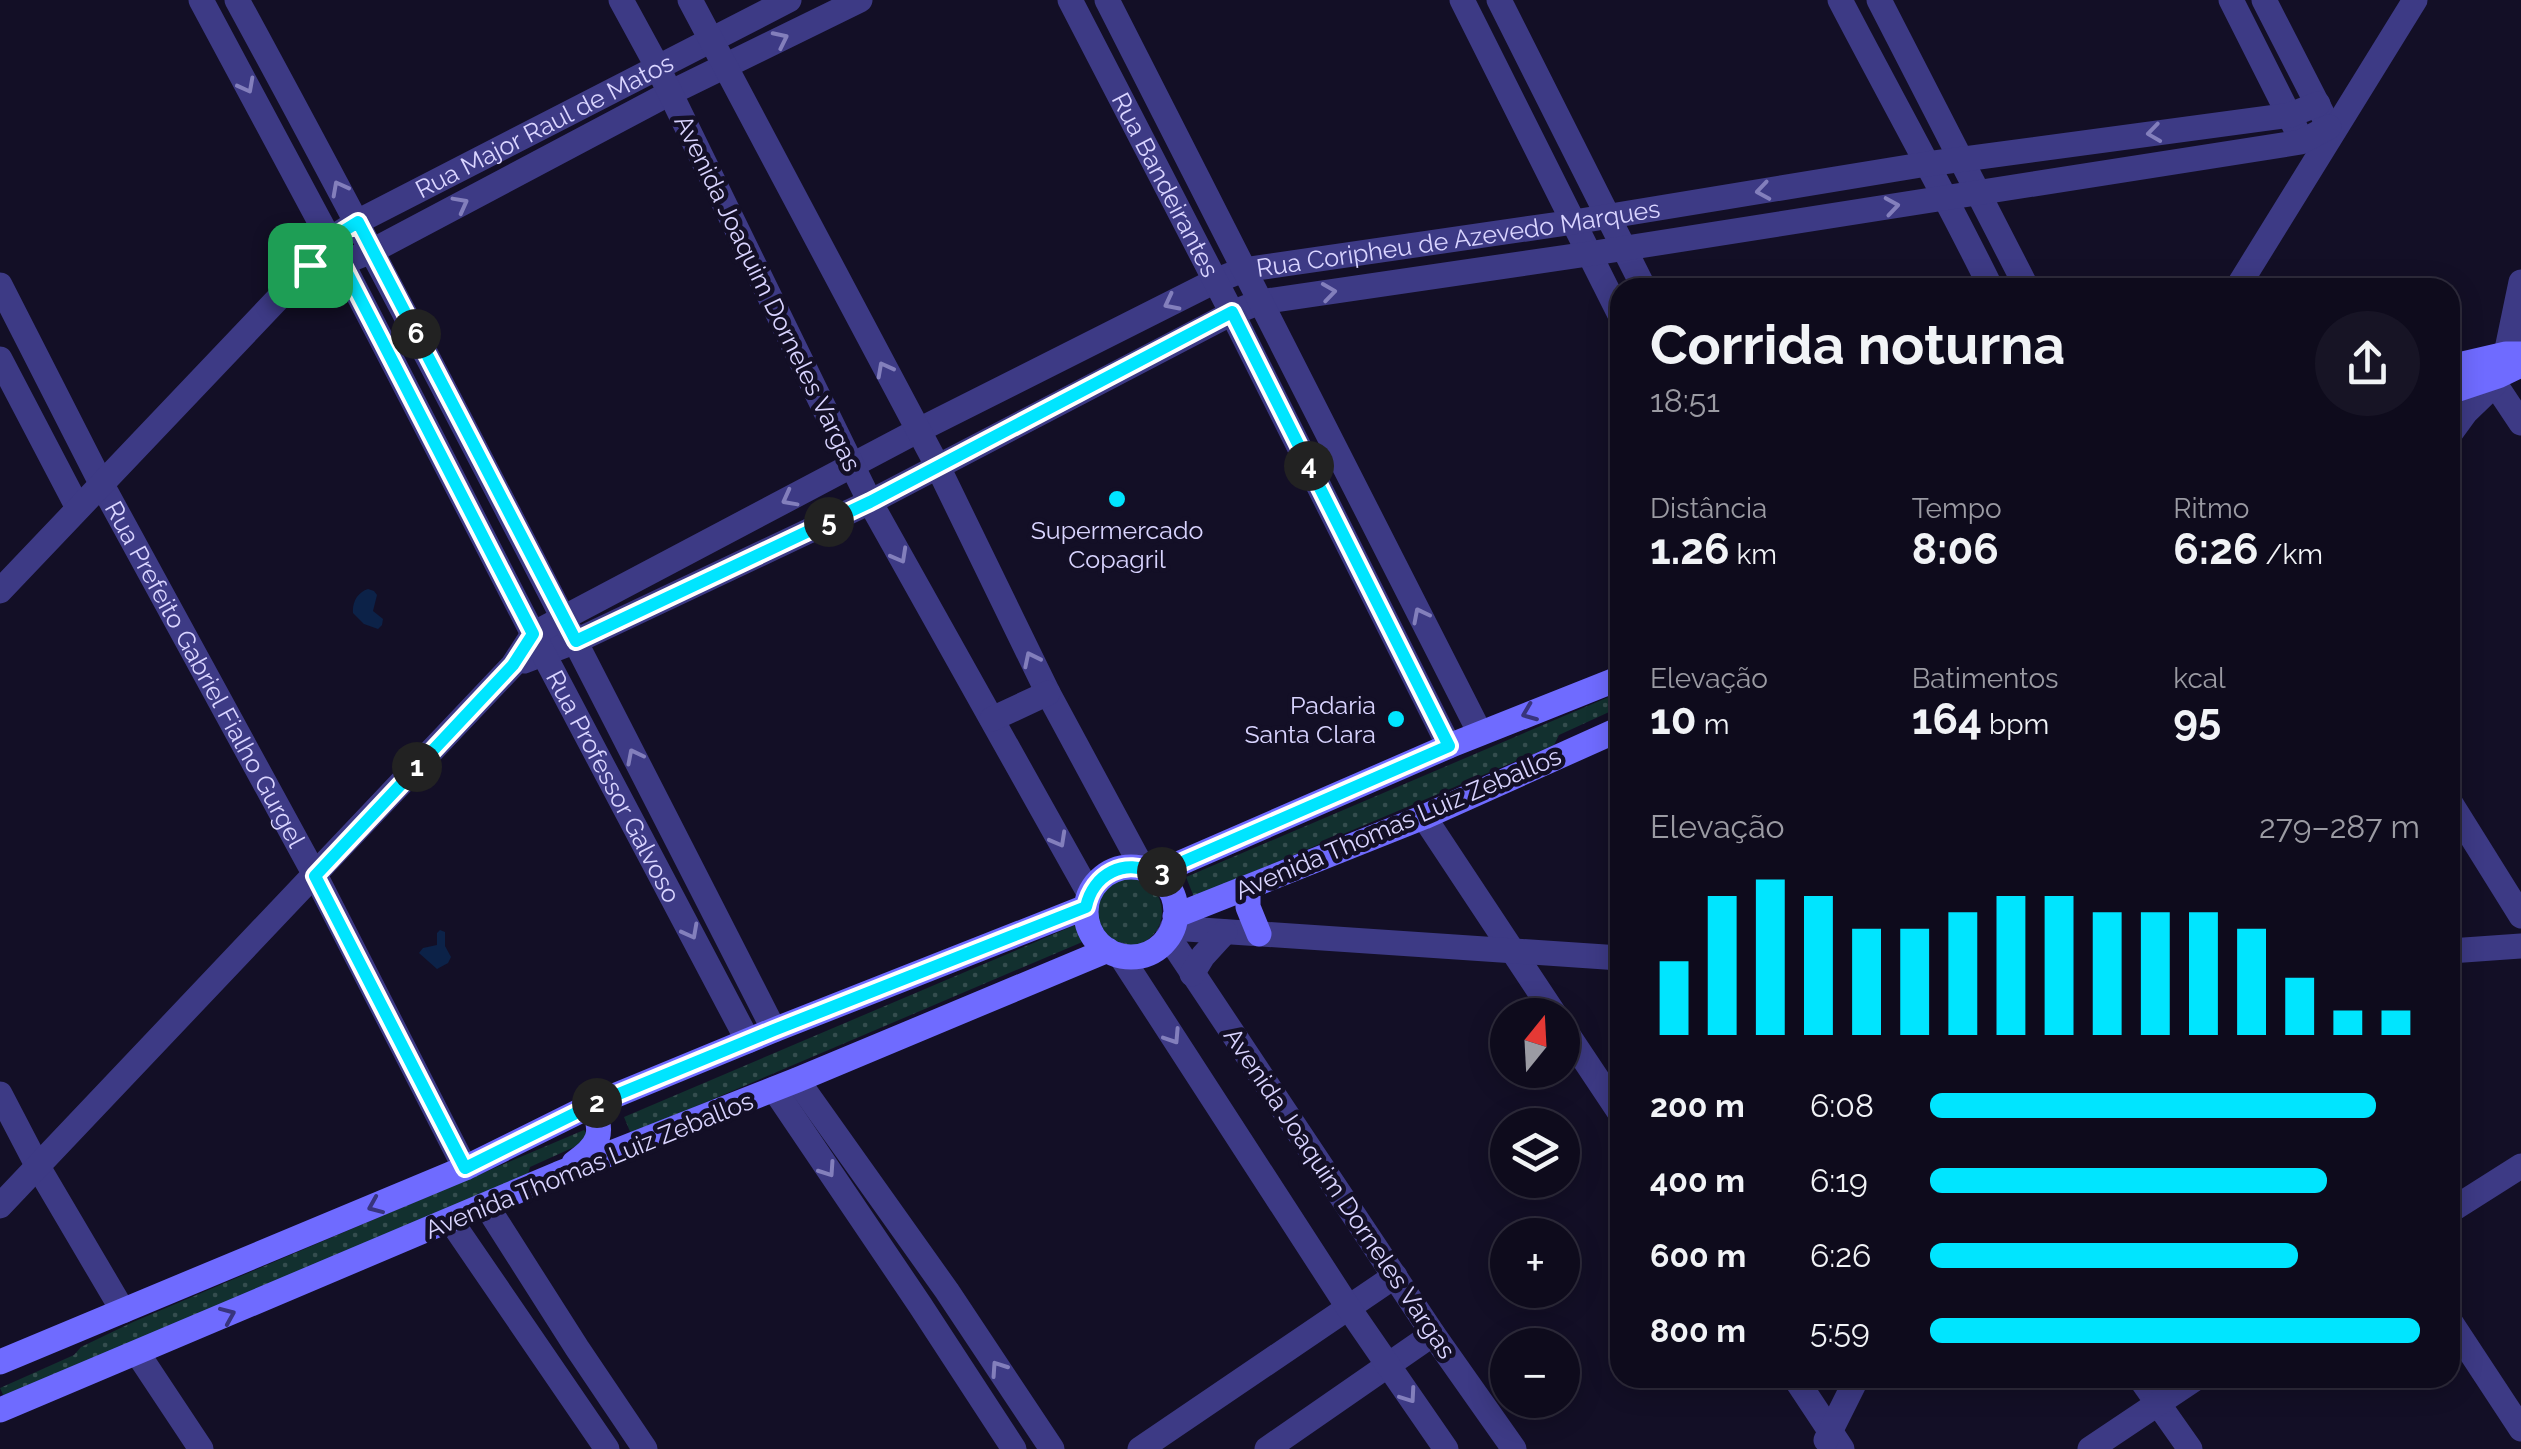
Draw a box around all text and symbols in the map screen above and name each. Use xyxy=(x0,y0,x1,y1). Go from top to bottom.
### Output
one-way arrow xyxy=(771,32,789,52)
street label: Rua Major Raul de Matos xyxy=(410,47,678,204)
one-way arrow xyxy=(235,75,254,94)
street label: Rua Bandeirantes xyxy=(1106,88,1226,282)
street label: Avenida Joaquim Dorneles Vargas xyxy=(668,110,868,476)
one-way arrow xyxy=(2145,122,2162,143)
one-way arrow xyxy=(332,180,351,198)
one-way arrow xyxy=(1755,180,1771,201)
street label: Rua Coripheu de Azevedo Marques xyxy=(1254,193,1662,283)
one-way arrow xyxy=(1884,196,1901,217)
one-way arrow xyxy=(450,197,468,216)
pin xyxy=(268,223,353,308)
icon: arrive xyxy=(283,238,338,293)
one-way arrow xyxy=(1321,282,1337,303)
one-way arrow xyxy=(1164,291,1182,310)
pin: 6 xyxy=(391,309,441,359)
button: share xyxy=(2315,311,2420,416)
text: Corrida noturna xyxy=(1650,312,2065,377)
text: 6 xyxy=(408,317,425,350)
one-way arrow xyxy=(877,362,897,380)
text: 18:51 xyxy=(1650,382,1720,419)
pin: 4 xyxy=(1284,441,1334,491)
text: 4 xyxy=(1301,449,1317,482)
one-way arrow xyxy=(781,487,799,506)
marker: Supermercado Copagril xyxy=(1106,488,1128,510)
text: Distância xyxy=(1650,492,1767,525)
text: Tempo xyxy=(1912,492,2002,525)
text: Ritmo xyxy=(2173,492,2249,525)
street label: Rua Prefeito Gabriel Fialho Gurgel xyxy=(99,496,312,853)
pin: 5 xyxy=(804,497,854,547)
text: 5 xyxy=(821,505,837,538)
place label: Supermercado Copagril xyxy=(1031,515,1203,574)
text: 1.26 xyxy=(1650,525,1729,574)
text: 8:06 xyxy=(1912,525,1999,574)
text: 6:26 xyxy=(2173,525,2258,574)
text: km xyxy=(1729,538,1777,571)
text: /km xyxy=(2258,538,2323,571)
one-way arrow xyxy=(888,545,908,563)
one-way arrow xyxy=(1412,607,1432,625)
one-way arrow xyxy=(1024,651,1044,669)
text: Elevação xyxy=(1650,662,1768,695)
text: Batimentos xyxy=(1912,662,2059,695)
text: kcal xyxy=(2173,662,2226,695)
street label: Rua Professor Galvoso xyxy=(540,665,687,908)
place label: Padaria Santa Clara xyxy=(1244,690,1376,749)
text: 10 xyxy=(1650,695,1697,744)
text: 164 xyxy=(1912,695,1982,744)
text: 95 xyxy=(2173,695,2221,744)
one-way arrow xyxy=(1522,702,1539,722)
marker: Padaria Santa Clara xyxy=(1385,708,1407,730)
text: m xyxy=(1697,708,1729,741)
text: bpm xyxy=(1982,708,2049,741)
street label: Avenida Thomas Luiz Zeballos xyxy=(1230,741,1566,905)
pin: 1 xyxy=(392,742,442,792)
one-way arrow xyxy=(627,748,646,766)
text: 1 xyxy=(410,750,424,783)
text: Elevação xyxy=(1650,808,1785,845)
text: 279–287 m xyxy=(2259,808,2420,845)
one-way arrow xyxy=(1047,829,1067,847)
pin: 3 xyxy=(1137,847,1187,897)
text: 3 xyxy=(1154,855,1170,888)
one-way arrow xyxy=(678,921,698,939)
north arrow xyxy=(1490,998,1580,1088)
map controls xyxy=(1490,998,1580,1418)
street label: Avenida Joaquim Dorneles Vargas xyxy=(1218,1022,1462,1364)
one-way arrow xyxy=(1160,1026,1179,1044)
pin: 2 xyxy=(572,1078,622,1128)
street label: Avenida Thomas Luiz Zeballos xyxy=(421,1085,757,1245)
text: 2 xyxy=(589,1086,605,1119)
text: 200 m xyxy=(1650,1087,1745,1124)
text: 6:08 xyxy=(1810,1087,1874,1124)
button: layers xyxy=(1490,1108,1580,1198)
one-way arrow xyxy=(816,1158,834,1177)
text: 400 m xyxy=(1650,1162,1745,1199)
text: 6:19 xyxy=(1810,1162,1868,1199)
one-way arrow xyxy=(367,1194,385,1214)
button: + xyxy=(1490,1218,1580,1308)
text: 600 m xyxy=(1650,1237,1746,1274)
text: 6:26 xyxy=(1810,1237,1871,1274)
one-way arrow xyxy=(218,1307,236,1327)
text: 800 m xyxy=(1650,1312,1746,1349)
text: 5:59 xyxy=(1810,1312,1870,1349)
button: − xyxy=(1490,1328,1580,1418)
one-way arrow xyxy=(991,1360,1010,1378)
one-way arrow xyxy=(1397,1385,1415,1404)

